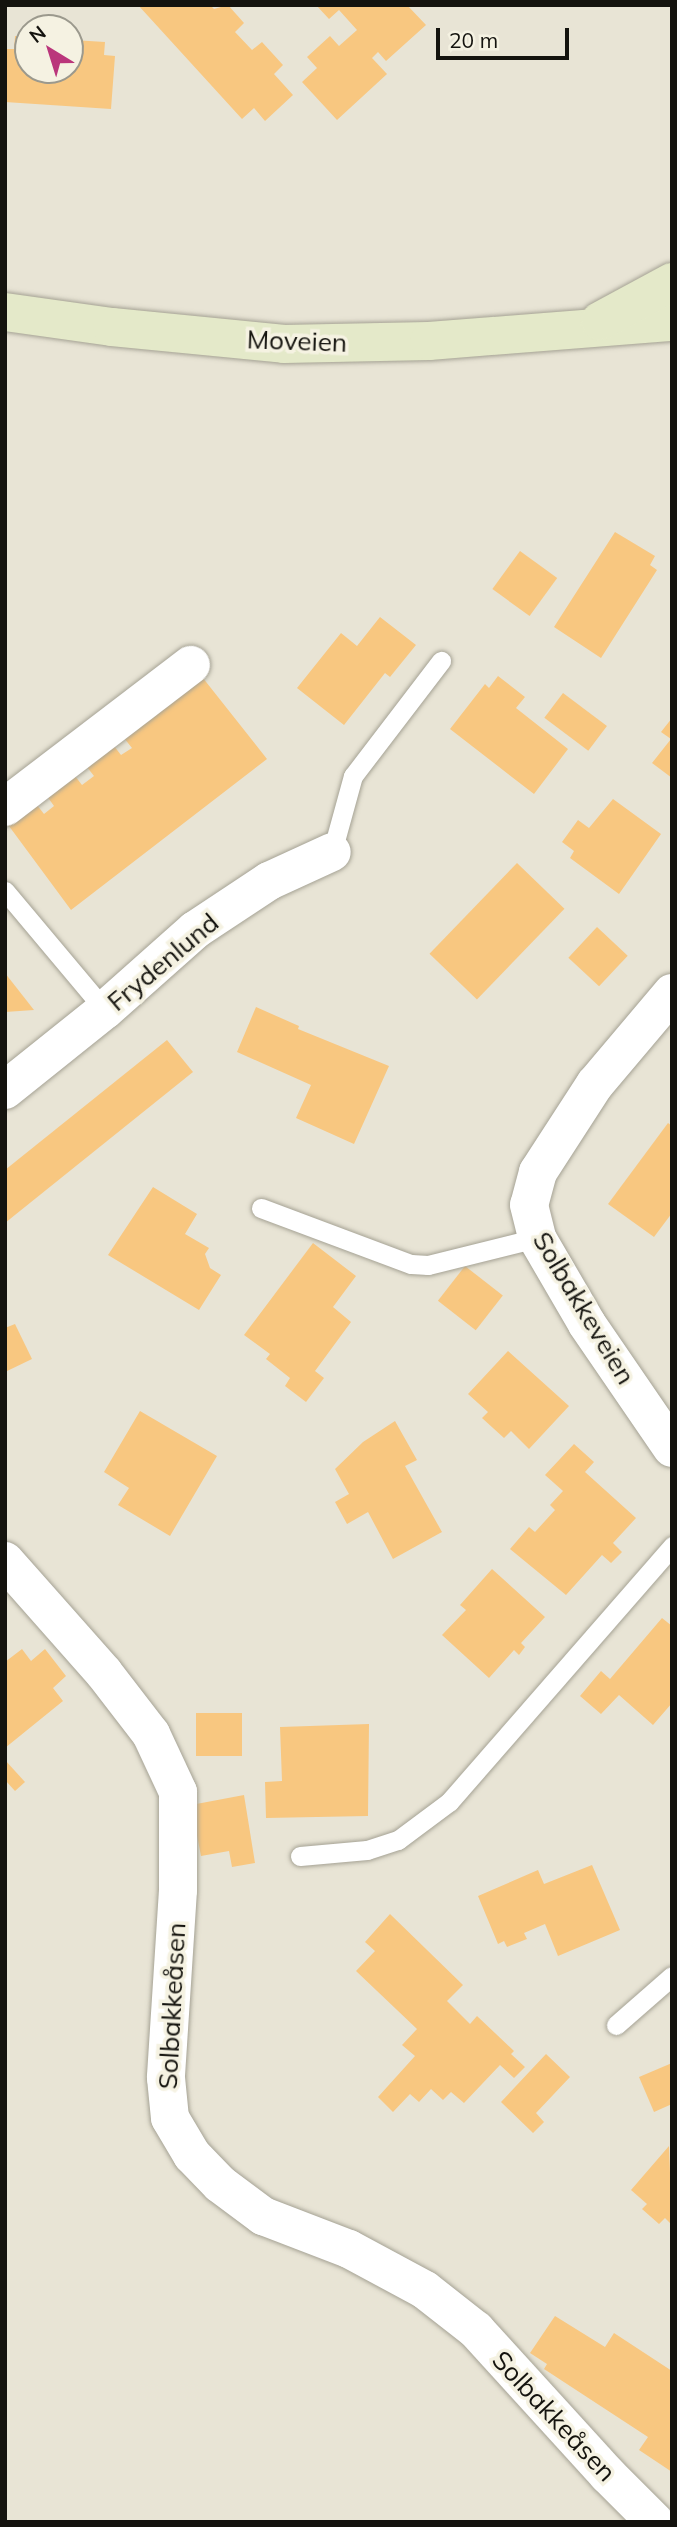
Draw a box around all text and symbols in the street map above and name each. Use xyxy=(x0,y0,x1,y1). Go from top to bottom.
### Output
north arrow xyxy=(14,14,84,84)
scale bar xyxy=(439,14,572,58)
text: N xyxy=(24,20,50,48)
text: 20 m xyxy=(449,27,498,53)
street label: Moveien xyxy=(246,324,348,358)
street label: Frydenlund xyxy=(101,907,225,1017)
street label: Solbakkeveien xyxy=(526,1226,642,1390)
street label: Solbakkeåsen xyxy=(152,1922,192,2090)
street label: Solbakkeåsen xyxy=(486,2344,622,2488)

